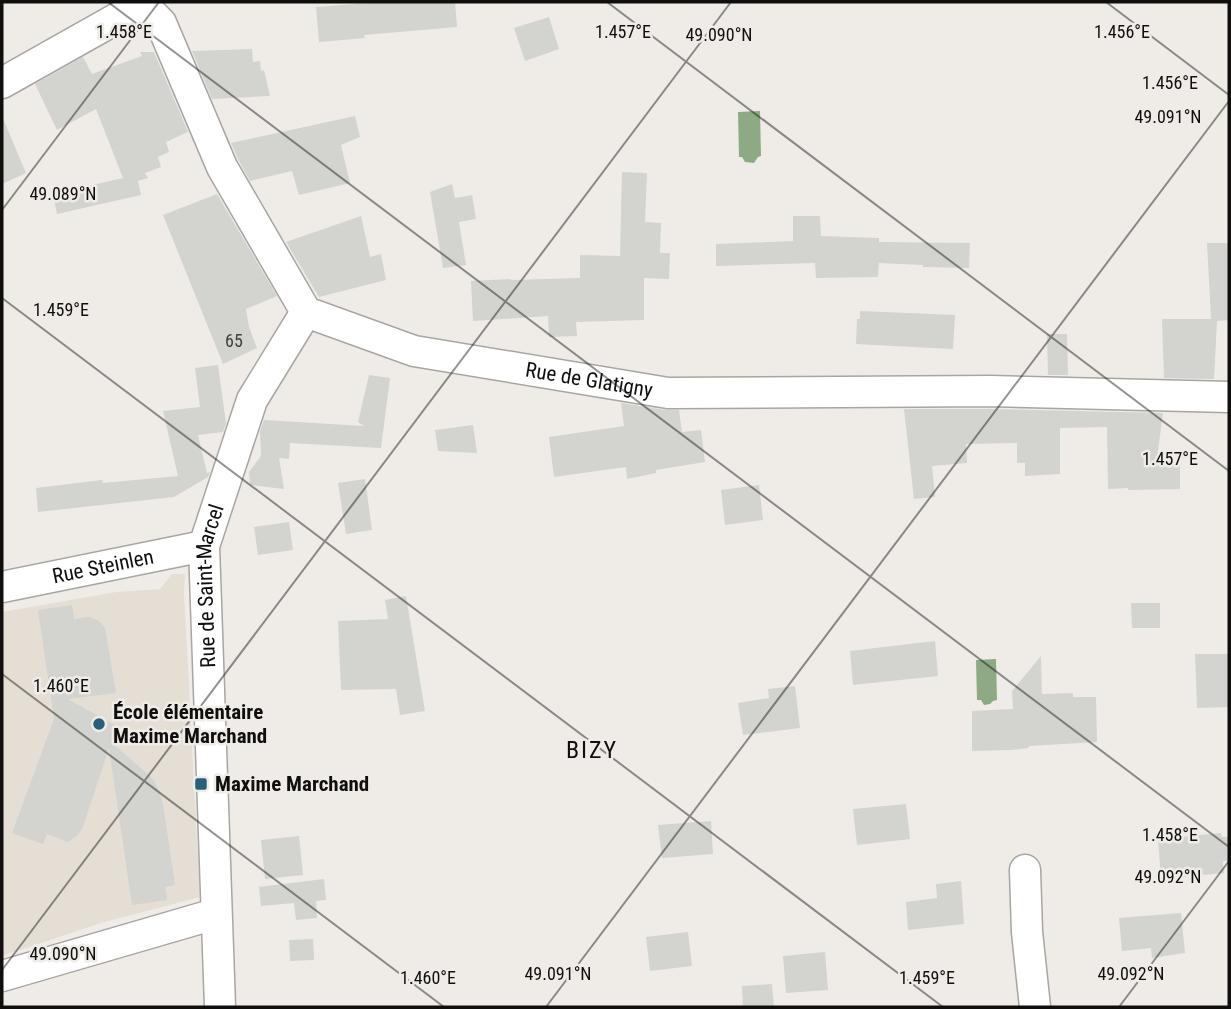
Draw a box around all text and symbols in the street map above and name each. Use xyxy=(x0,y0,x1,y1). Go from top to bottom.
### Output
text: 1.458°E xyxy=(96,21,152,42)
text: 1.457°E xyxy=(595,21,651,42)
text: 1.456°E xyxy=(1094,21,1150,42)
text: 49.090°N xyxy=(685,24,753,45)
text: 1.456°E xyxy=(1142,72,1198,93)
text: 49.091°N xyxy=(1134,106,1202,127)
text: 49.089°N xyxy=(29,183,97,204)
text: 1.459°E xyxy=(33,299,89,320)
house number: 65 xyxy=(225,330,243,351)
street label: Rue de Glatigny xyxy=(524,358,655,402)
text: 1.457°E xyxy=(1142,448,1198,469)
street label: Rue de Saint-Marcel xyxy=(192,501,229,668)
street label: Rue Steinlen xyxy=(50,545,156,588)
text: 1.460°E xyxy=(33,675,89,696)
place label: École élémentaire Maxime Marchand xyxy=(113,700,267,748)
marker: École élémentaire Maxime Marchand xyxy=(91,716,107,732)
district label: BIZY xyxy=(566,736,618,764)
place label: Maxime Marchand xyxy=(215,772,369,796)
marker: Maxime Marchand xyxy=(193,776,209,792)
text: 1.458°E xyxy=(1142,824,1198,845)
text: 49.092°N xyxy=(1134,866,1202,887)
text: 49.090°N xyxy=(29,943,97,964)
text: 49.091°N xyxy=(524,963,592,984)
text: 49.092°N xyxy=(1097,963,1165,984)
text: 1.460°E xyxy=(400,967,456,988)
text: 1.459°E xyxy=(899,967,955,988)

